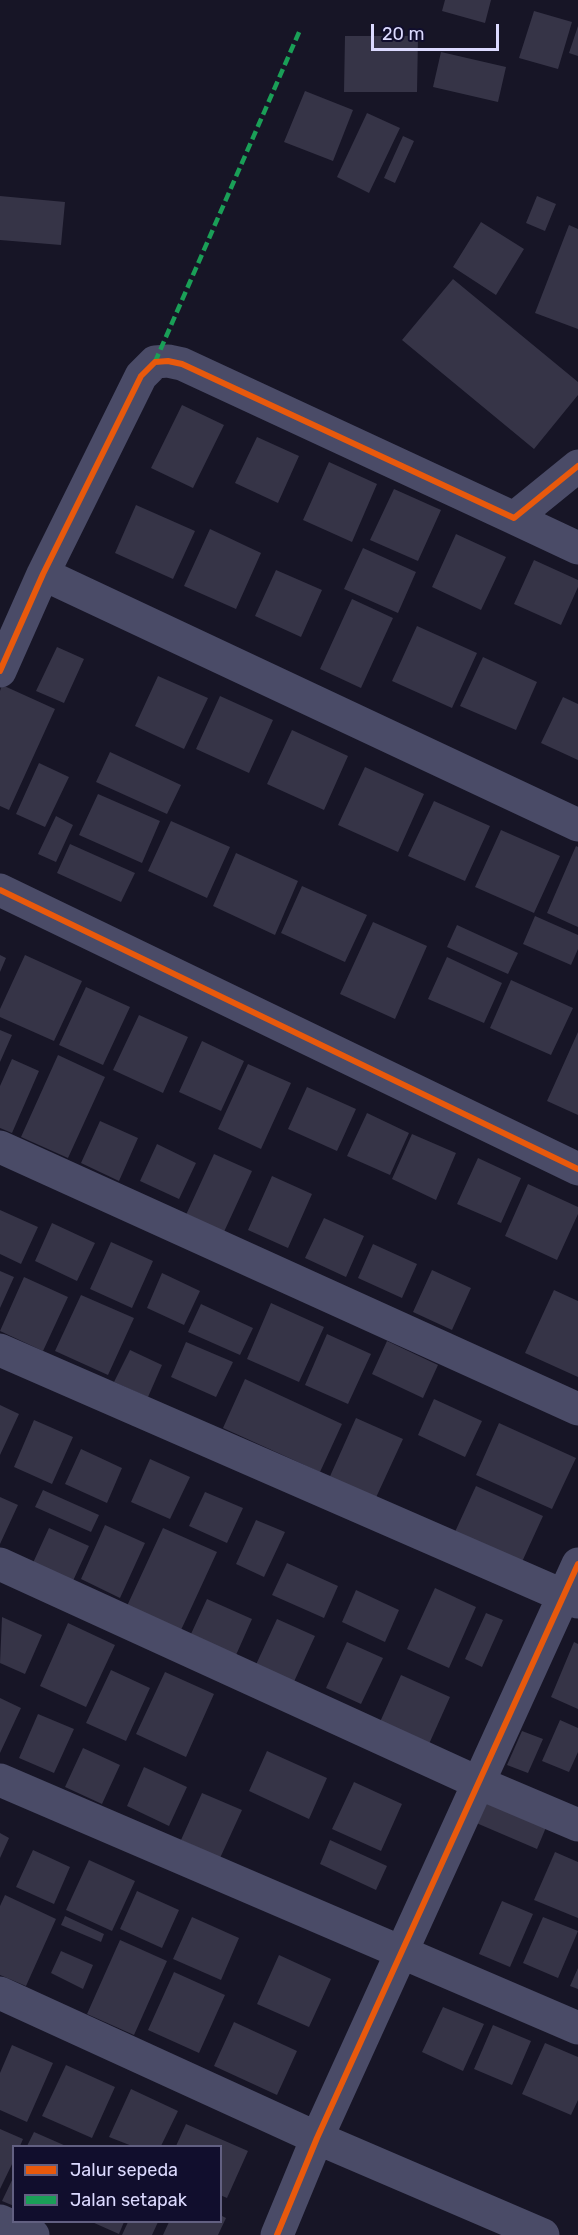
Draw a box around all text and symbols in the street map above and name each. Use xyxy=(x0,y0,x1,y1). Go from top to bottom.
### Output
scale bar xyxy=(374,12,502,50)
text: 20 m xyxy=(382,23,424,45)
legend xyxy=(12,2145,222,2223)
text: Jalur sepeda xyxy=(70,2159,178,2181)
text: Jalan setapak xyxy=(70,2189,187,2211)

